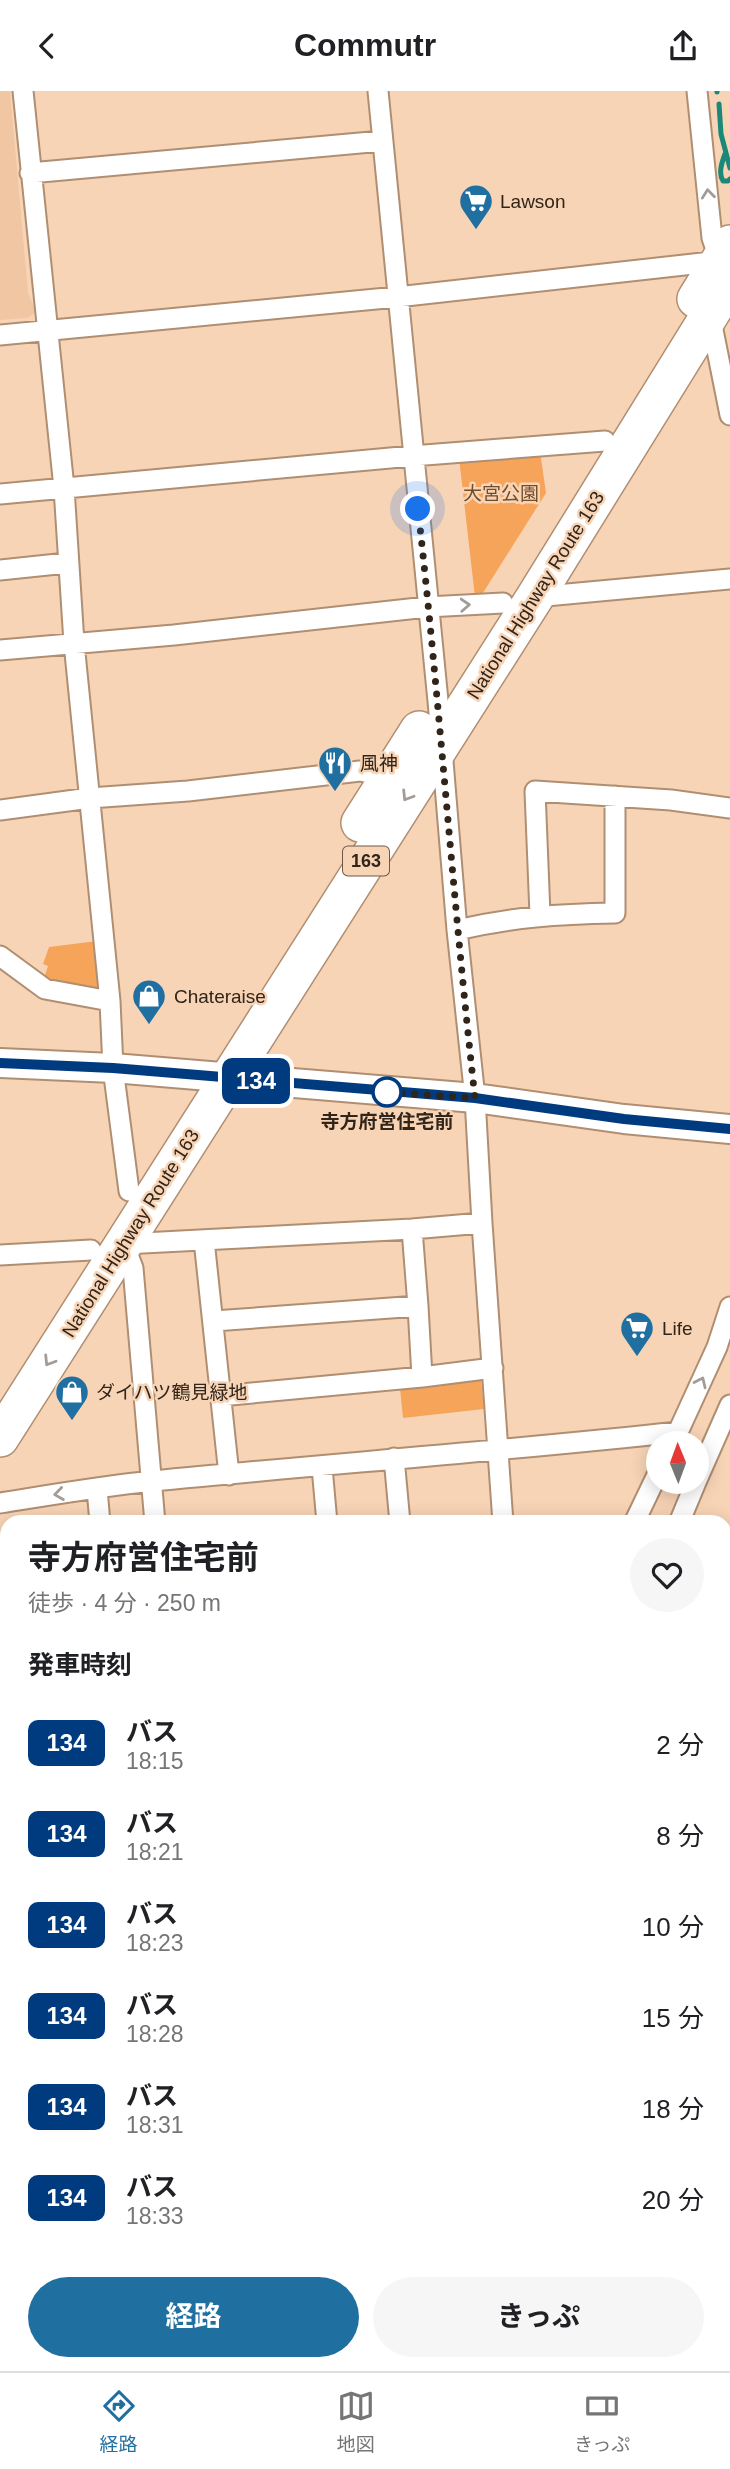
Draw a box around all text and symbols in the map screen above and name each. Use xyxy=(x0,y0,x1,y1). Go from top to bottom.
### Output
icon: back xyxy=(28,27,66,65)
text: Commutr xyxy=(294,27,436,63)
icon: share xyxy=(664,27,702,65)
supermarket icon: Lawson xyxy=(457,182,495,231)
one-way arrow xyxy=(700,188,715,200)
place label: Lawson xyxy=(500,191,566,212)
park label: 大宮公園 xyxy=(463,483,539,504)
street label: National Highway Route 163 xyxy=(463,488,608,703)
your location xyxy=(400,491,435,526)
one-way arrow xyxy=(460,598,471,613)
restaurant icon: 風神 xyxy=(316,744,354,793)
place label: 風神 xyxy=(360,753,398,774)
one-way arrow xyxy=(403,788,415,801)
road number: 163 xyxy=(343,847,389,875)
shop icon: Chateraise xyxy=(130,977,168,1026)
place label: Chateraise xyxy=(174,986,266,1007)
line badge: 134 xyxy=(216,1058,296,1104)
text: 134 xyxy=(236,1067,276,1094)
marker: 寺方府営住宅前 xyxy=(372,1077,402,1107)
place label: 寺方府営住宅前 xyxy=(320,1111,454,1132)
street label: National Highway Route 163 xyxy=(58,1126,203,1341)
supermarket icon: Life xyxy=(618,1309,656,1358)
place label: Life xyxy=(662,1318,693,1339)
one-way arrow xyxy=(45,1353,58,1366)
shop icon: ダイハツ鶴見緑地 xyxy=(53,1373,91,1422)
one-way arrow xyxy=(693,1377,707,1389)
place label: ダイハツ鶴見緑地 xyxy=(96,1382,248,1403)
north arrow xyxy=(646,1431,709,1495)
map controls xyxy=(646,1431,709,1494)
one-way arrow xyxy=(53,1487,65,1502)
button: heart xyxy=(630,1538,704,1612)
text: 寺方府営住宅前 xyxy=(28,1539,259,1576)
text: 徒歩 · 4 分 · 250 m xyxy=(28,1590,221,1616)
text: 発車時刻 xyxy=(28,1650,132,1680)
text: バス xyxy=(126,1717,178,1747)
text: 134 xyxy=(46,1729,87,1756)
text: 2 分 xyxy=(656,1730,704,1760)
text: 18:15 xyxy=(126,1748,184,1774)
text: バス xyxy=(126,1808,178,1838)
text: 134 xyxy=(46,1820,87,1847)
text: 8 分 xyxy=(656,1821,704,1851)
text: 18:21 xyxy=(126,1839,184,1865)
text: バス xyxy=(126,1899,178,1929)
text: 134 xyxy=(46,1911,87,1938)
text: 10 分 xyxy=(642,1912,704,1942)
text: 18:23 xyxy=(126,1930,184,1956)
text: バス xyxy=(126,1990,178,2020)
text: 134 xyxy=(46,2002,87,2029)
text: 15 分 xyxy=(642,2003,704,2033)
text: 18:28 xyxy=(126,2021,184,2047)
text: バス xyxy=(126,2081,178,2111)
text: 134 xyxy=(46,2093,87,2120)
text: 18 分 xyxy=(642,2094,704,2124)
text: 18:31 xyxy=(126,2112,184,2138)
text: バス xyxy=(126,2172,178,2202)
text: 134 xyxy=(46,2184,87,2211)
text: 20 分 xyxy=(642,2185,704,2215)
text: 18:33 xyxy=(126,2203,184,2229)
button: 経路 xyxy=(28,2277,359,2357)
button: きっぷ xyxy=(373,2277,704,2357)
tab: 経路 xyxy=(100,2387,138,2456)
tab: 地図 xyxy=(337,2387,375,2456)
tab: きっぷ xyxy=(574,2387,630,2456)

